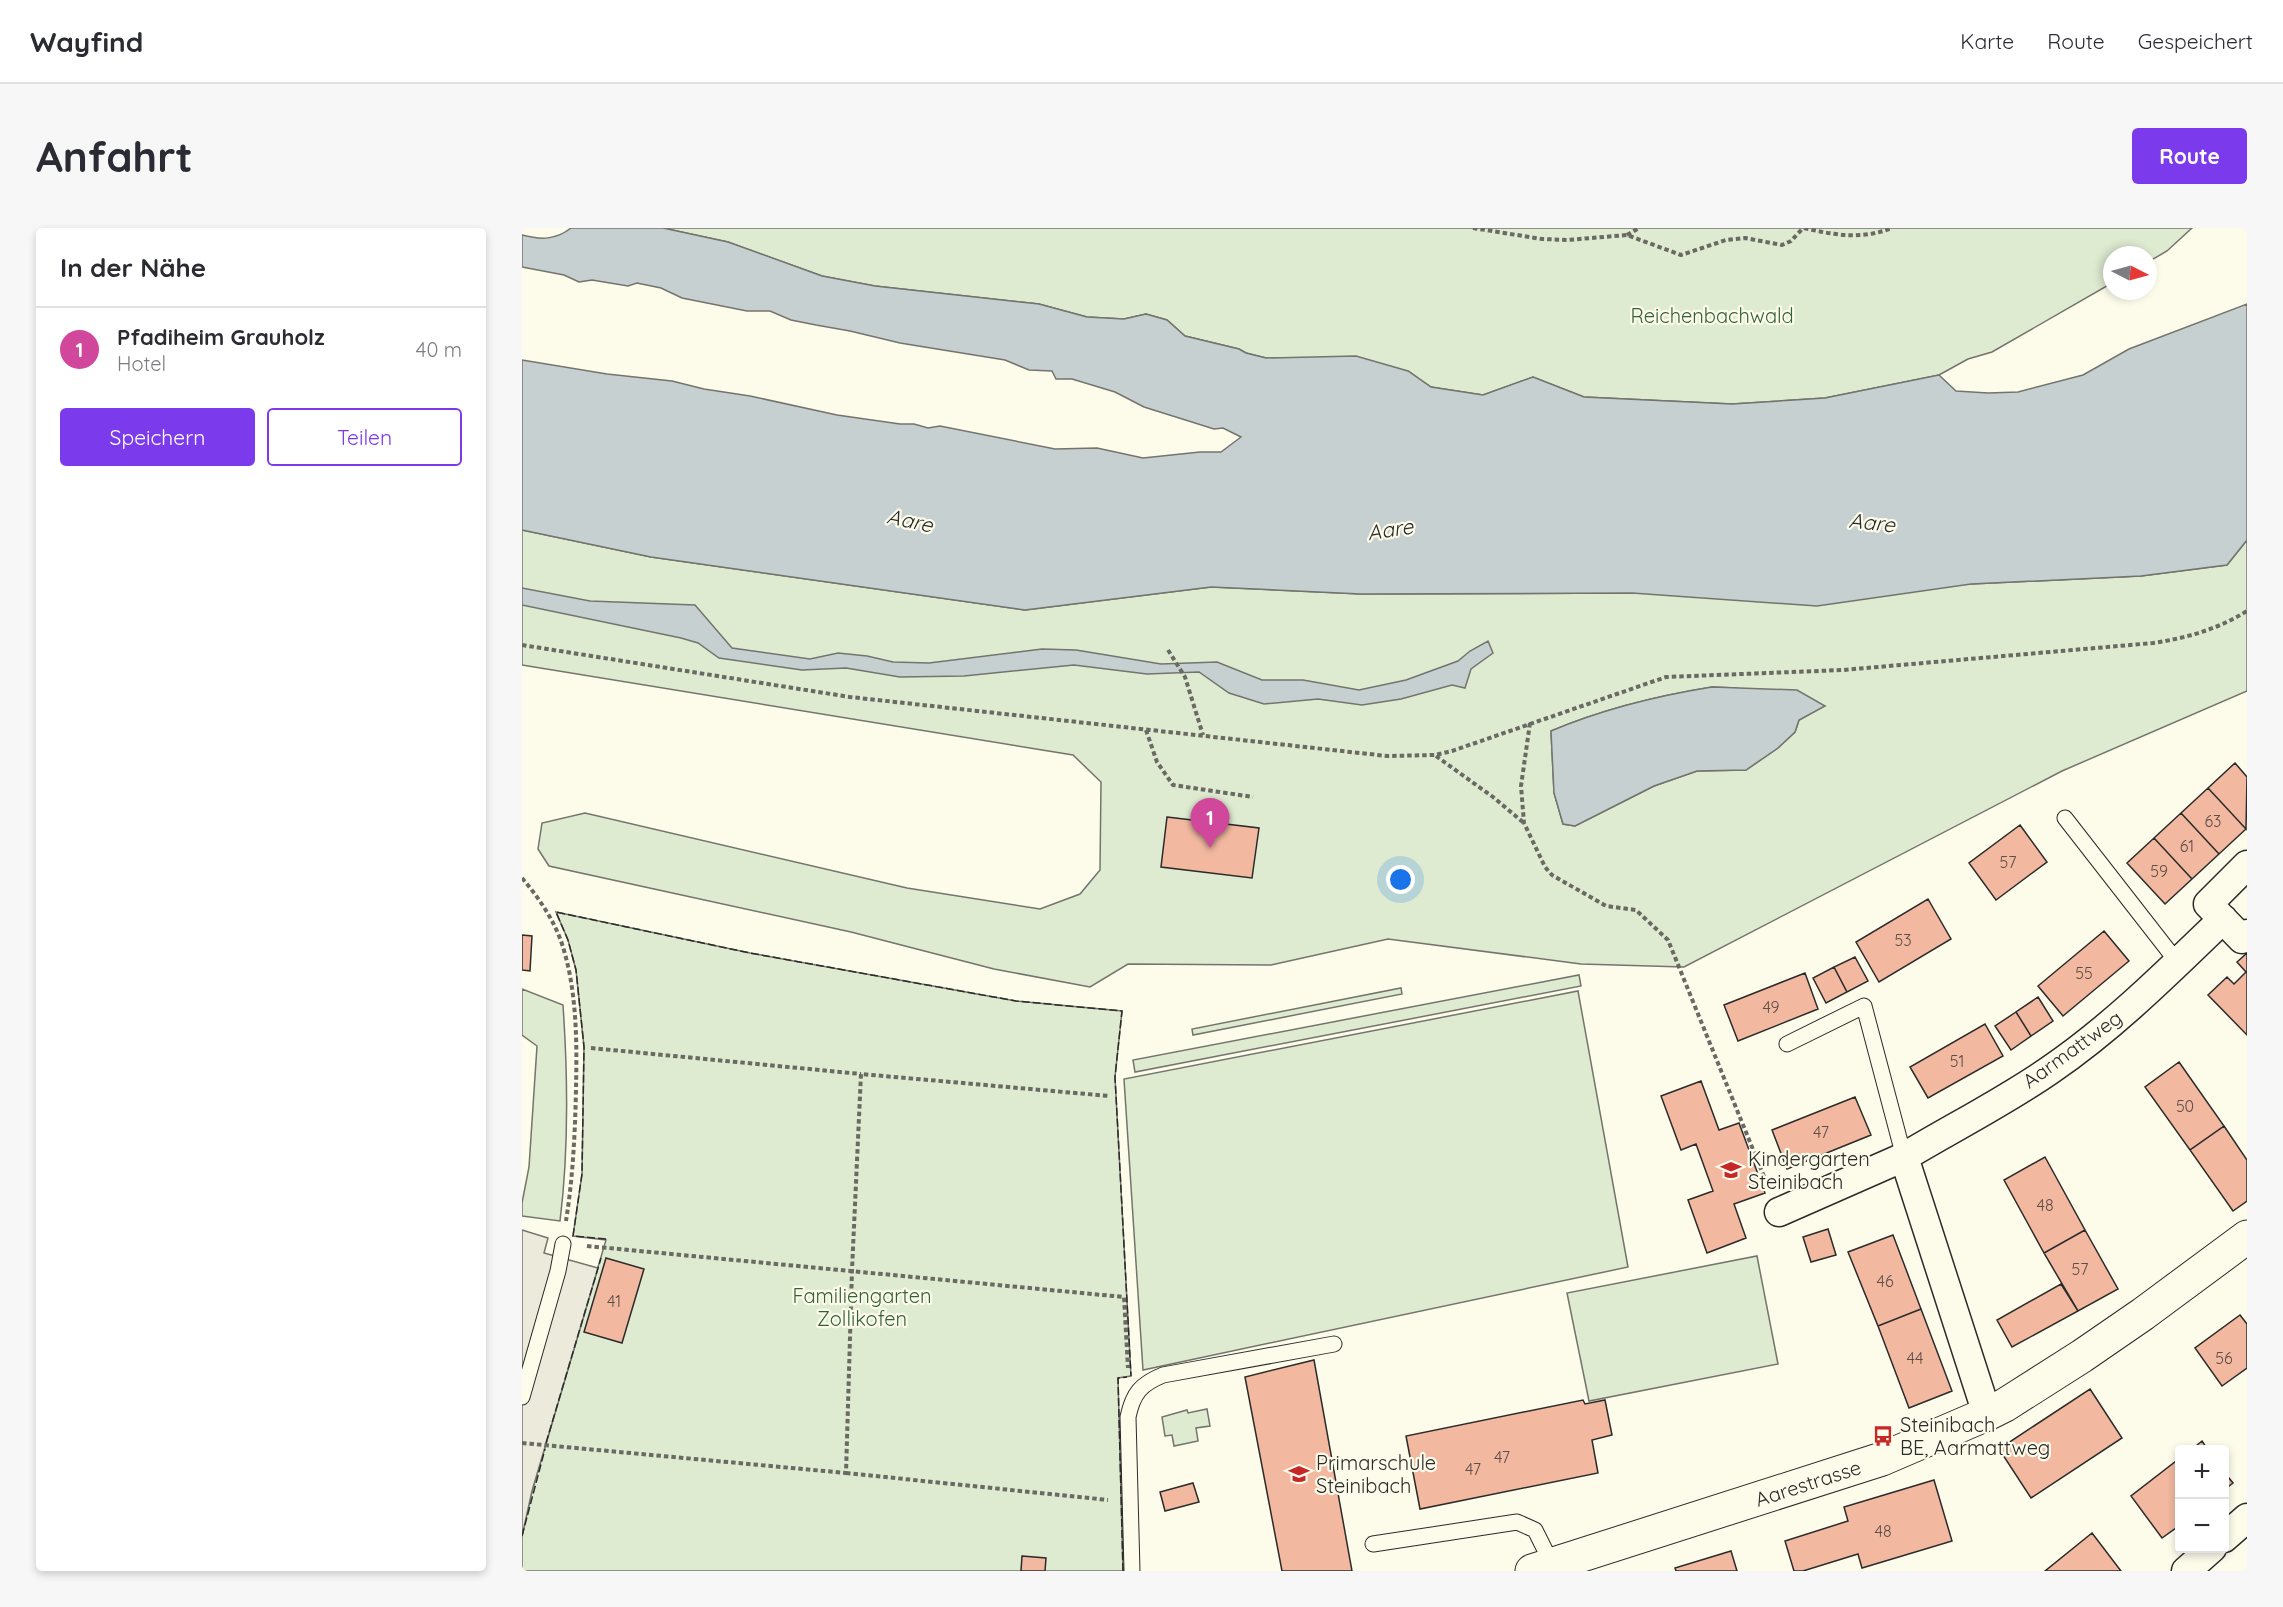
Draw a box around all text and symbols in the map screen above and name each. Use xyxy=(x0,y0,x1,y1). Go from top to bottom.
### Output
text: Wayfind xyxy=(30,24,143,59)
text: Karte xyxy=(1960,28,2014,54)
text: Route xyxy=(2047,28,2105,54)
text: Gespeichert xyxy=(2138,28,2253,54)
button: Route xyxy=(2132,128,2247,184)
text: Anfahrt xyxy=(36,130,193,183)
north arrow xyxy=(2103,246,2157,300)
text: In der Nähe xyxy=(60,251,206,284)
park label: Reichenbachwald xyxy=(1630,303,1794,328)
text: Pfadiheim Grauholz xyxy=(117,323,325,351)
text: 1 xyxy=(76,337,83,362)
text: 40 m xyxy=(416,337,462,362)
text: Hotel xyxy=(117,351,166,376)
button: Speichern xyxy=(60,408,255,466)
button: Teilen xyxy=(267,408,462,466)
water label: Aare xyxy=(885,502,936,538)
water label: Aare xyxy=(1848,507,1897,537)
water label: Aare xyxy=(1365,512,1416,545)
pin: 1 xyxy=(1190,798,1230,848)
house number: 63 xyxy=(2205,811,2222,831)
house number: 61 xyxy=(2180,836,2194,856)
house number: 57 xyxy=(2000,852,2016,872)
house number: 59 xyxy=(2150,861,2168,881)
your location xyxy=(1386,865,1415,894)
house number: 53 xyxy=(1894,930,1912,950)
house number: 55 xyxy=(2075,963,2093,983)
house number: 49 xyxy=(1762,997,1780,1017)
street label: Aarmattweg xyxy=(2017,1005,2127,1093)
house number: 51 xyxy=(1950,1051,1964,1071)
house number: 50 xyxy=(2176,1096,2194,1116)
house number: 47 xyxy=(1813,1122,1829,1142)
place label: Kindergarten Steinibach xyxy=(1748,1146,1870,1194)
school or university icon: Kindergarten Steinibach xyxy=(1719,1158,1743,1182)
house number: 48 xyxy=(2036,1195,2054,1215)
house number: 57 xyxy=(2072,1259,2088,1279)
house number: 46 xyxy=(1876,1271,1894,1291)
park label: Familiengarten Zollikofen xyxy=(792,1283,932,1331)
house number: 41 xyxy=(607,1291,621,1311)
house number: 44 xyxy=(1907,1348,1923,1368)
house number: 56 xyxy=(2215,1348,2233,1368)
place label: Steinibach BE, Aarmattweg xyxy=(1900,1412,2050,1460)
bus stop icon: Steinibach BE, Aarmattweg xyxy=(1871,1424,1895,1448)
map controls xyxy=(2175,1445,2229,1553)
button: + xyxy=(2175,1445,2229,1499)
house number: 47 xyxy=(1494,1447,1510,1467)
place label: Primarschule Steinibach xyxy=(1316,1450,1436,1498)
street label: Aarestrasse xyxy=(1752,1454,1864,1512)
house number: 47 xyxy=(1465,1459,1481,1479)
school or university icon: Primarschule Steinibach xyxy=(1287,1462,1311,1486)
button: − xyxy=(2175,1499,2229,1553)
house number: 48 xyxy=(1874,1521,1892,1541)

